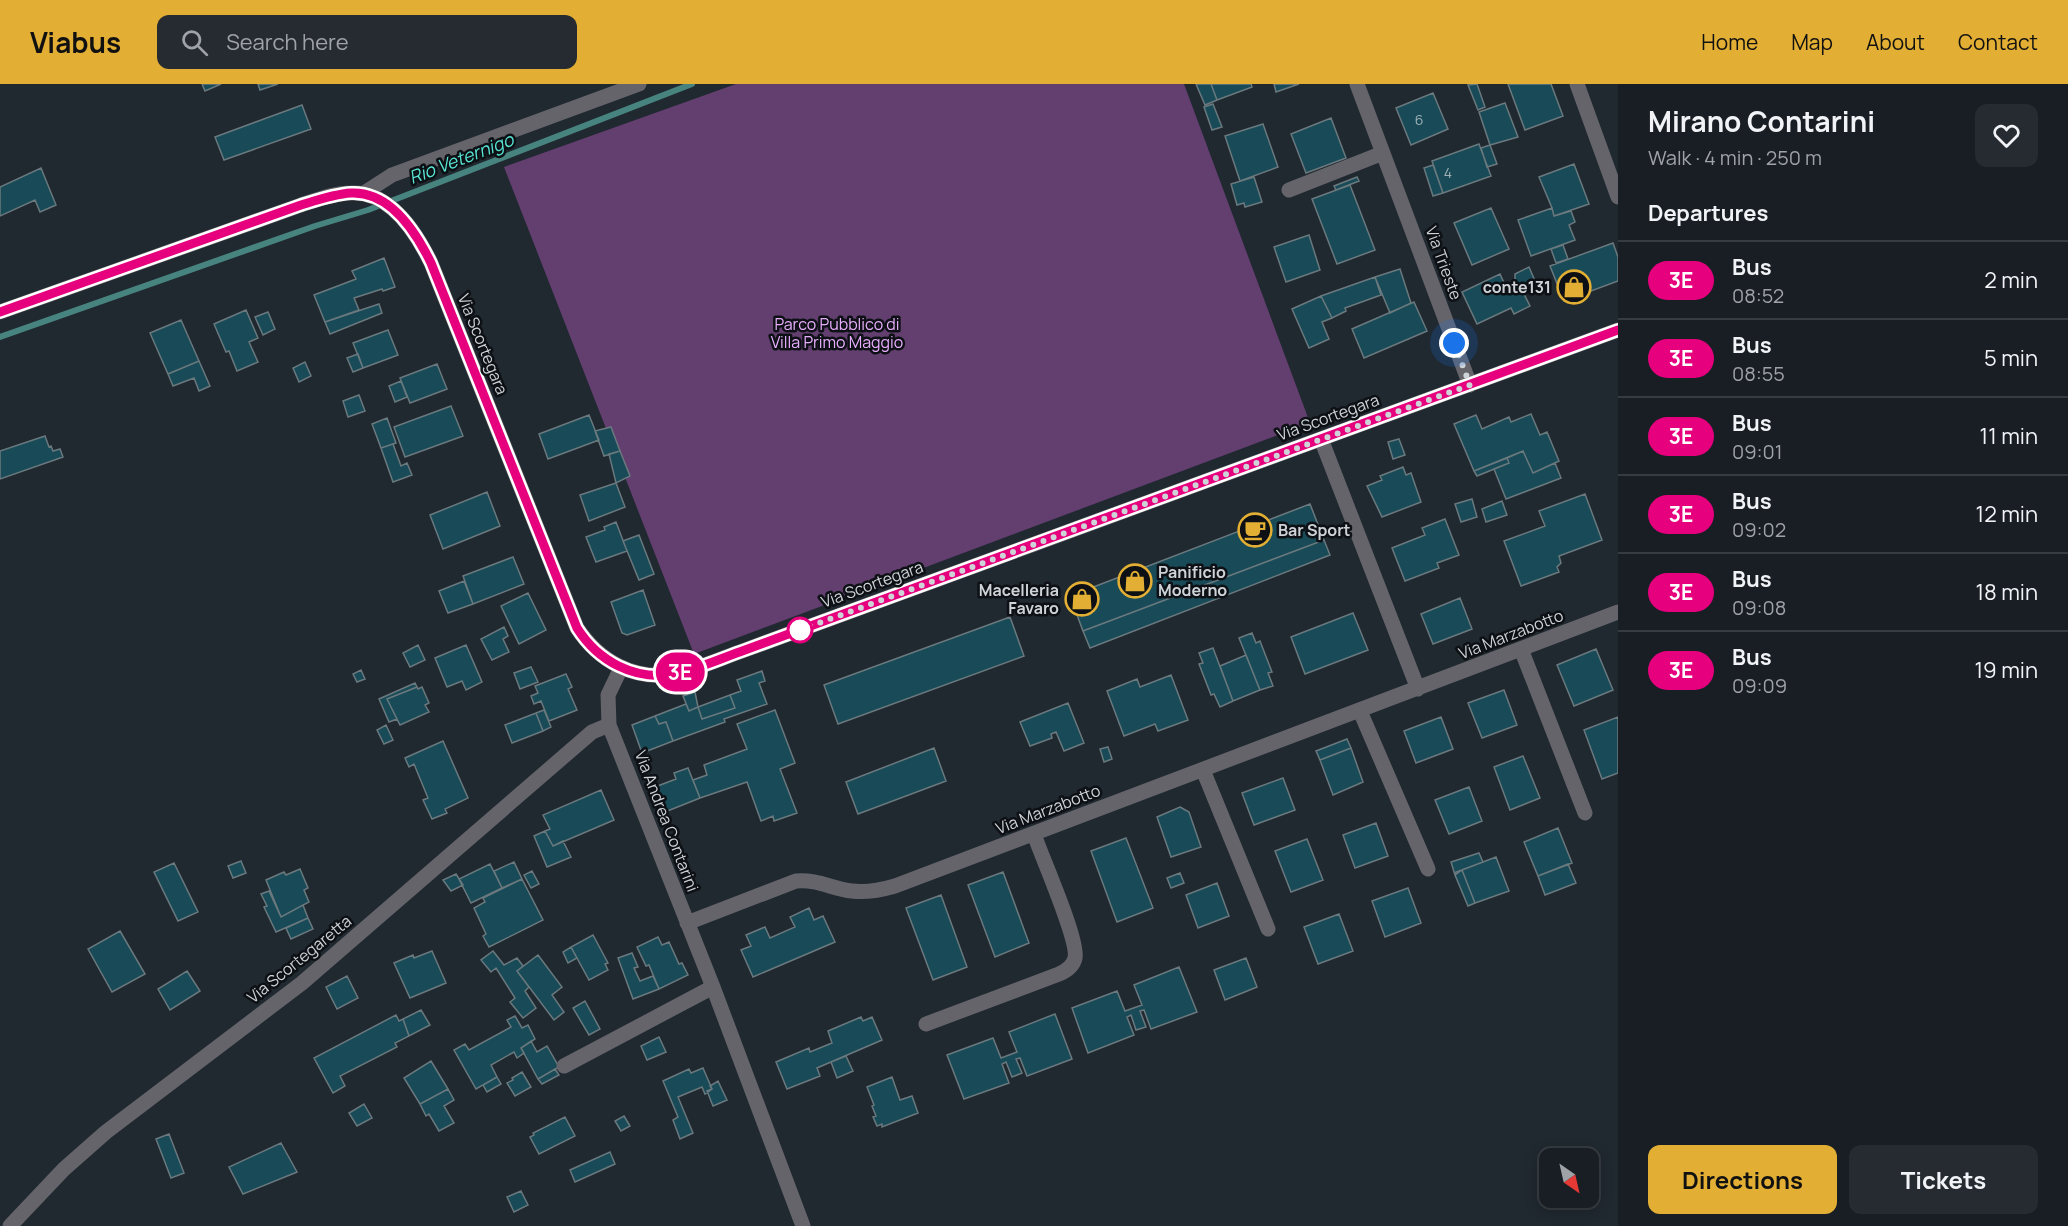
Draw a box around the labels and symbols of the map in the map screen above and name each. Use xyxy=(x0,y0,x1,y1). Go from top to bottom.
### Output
house number: 6 xyxy=(1415,110,1423,129)
water label: Rio Veternigo xyxy=(405,127,518,189)
house number: 4 xyxy=(1444,163,1452,182)
street label: Via Trieste xyxy=(1421,223,1467,303)
shop icon: conte131 xyxy=(1556,269,1592,305)
place label: conte131 xyxy=(1483,276,1551,298)
street label: Via Scortegara xyxy=(453,290,513,398)
park label: Parco Pubblico di Villa Primo Maggio xyxy=(771,313,903,353)
your location xyxy=(1439,328,1469,358)
street label: Via Scortegara xyxy=(1274,388,1382,446)
cafe icon: Bar Sport xyxy=(1237,512,1273,548)
place label: Bar Sport xyxy=(1278,519,1351,541)
street label: Via Scortegara xyxy=(818,555,926,613)
place label: Panificio Moderno xyxy=(1158,561,1227,601)
shop icon: Panificio Moderno xyxy=(1117,563,1153,599)
place label: Macelleria Favaro xyxy=(979,579,1059,619)
shop icon: Macelleria Favaro xyxy=(1064,581,1100,617)
street label: Via Marzabotto xyxy=(1456,604,1566,664)
unlabelled marker xyxy=(787,617,813,643)
line badge: 3E xyxy=(653,652,707,692)
street label: Via Andrea Contarini xyxy=(630,747,704,895)
street label: Via Marzabotto xyxy=(993,779,1103,839)
street label: Via Scortegaretta xyxy=(242,910,356,1008)
north arrow xyxy=(1539,1148,1599,1208)

